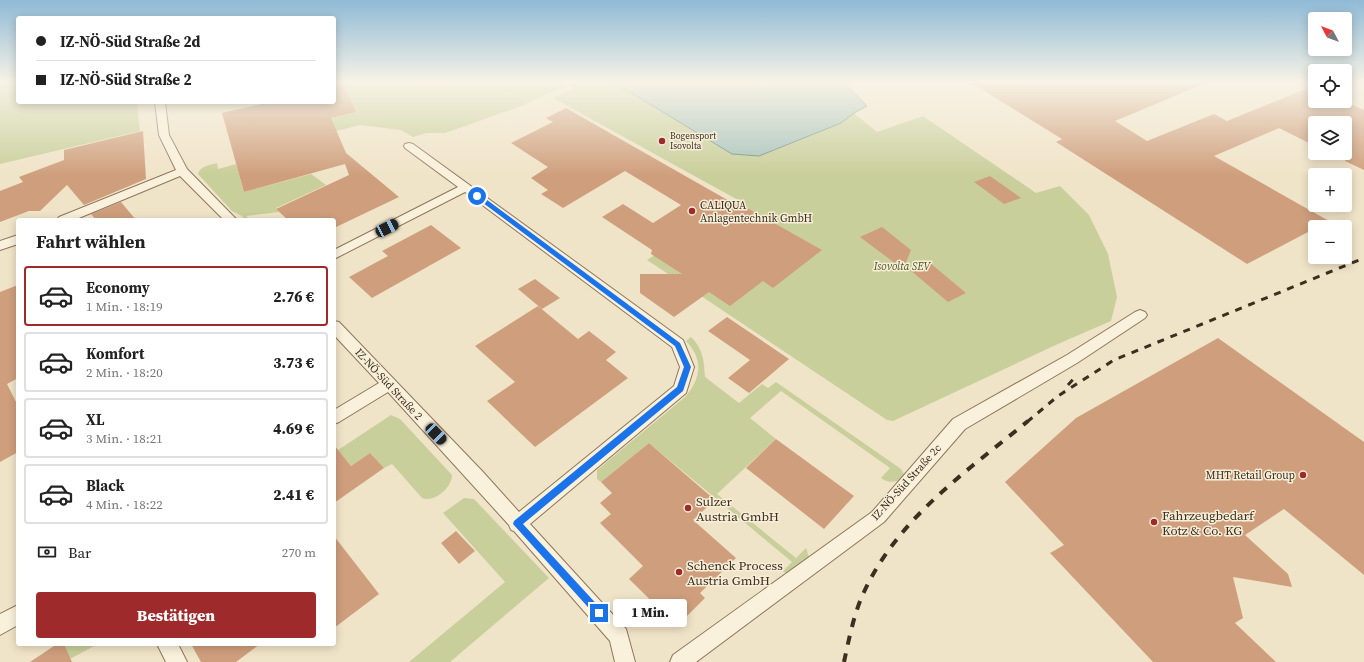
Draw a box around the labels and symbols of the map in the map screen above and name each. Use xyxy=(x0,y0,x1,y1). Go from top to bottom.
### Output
north arrow xyxy=(1308,12,1352,56)
place label: Bogensport Isovolta xyxy=(670,130,716,152)
marker: Bogensport Isovolta xyxy=(657,136,667,146)
route start xyxy=(468,187,486,205)
place label: CALIQUA Anlagentechnik GmbH xyxy=(700,198,813,226)
marker: CALIQUA Anlagentechnik GmbH xyxy=(687,206,697,216)
car xyxy=(374,217,400,239)
park label: Isovolta SEV xyxy=(873,259,932,274)
street label: IZ-NÖ-Süd Straße 2 xyxy=(352,345,427,424)
car xyxy=(423,421,449,447)
street label: IZ-NÖ-Süd Straße 2c xyxy=(867,440,945,524)
place label: MHT Retail Group xyxy=(1206,468,1295,483)
marker: MHT Retail Group xyxy=(1298,470,1308,480)
place label: Sulzer Austria GmbH xyxy=(696,493,779,525)
marker: Sulzer Austria GmbH xyxy=(683,503,693,513)
place label: Fahrzeugbedarf Kotz & Co. KG xyxy=(1162,507,1255,539)
marker: Fahrzeugbedarf Kotz & Co. KG xyxy=(1149,517,1159,527)
place label: Schenck Process Austria GmbH xyxy=(687,557,783,589)
marker: Schenck Process Austria GmbH xyxy=(674,567,684,577)
callout: 1 Min. xyxy=(613,599,687,627)
route end xyxy=(590,604,608,622)

